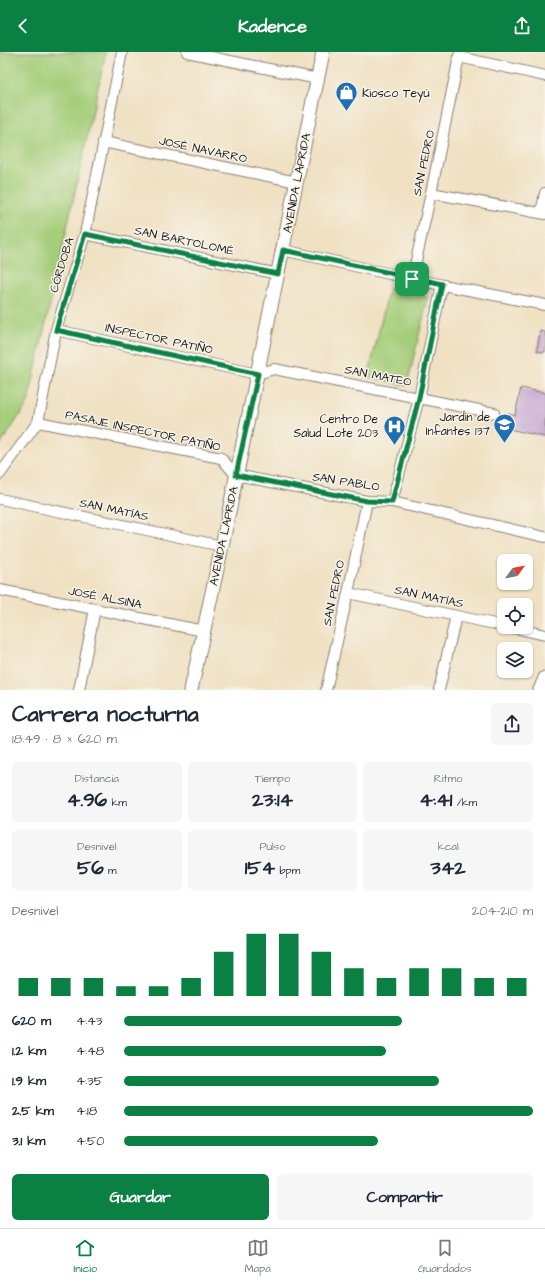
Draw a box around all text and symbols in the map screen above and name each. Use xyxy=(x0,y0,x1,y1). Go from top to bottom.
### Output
text: Kadence xyxy=(238,14,307,39)
icon: back xyxy=(12,15,34,37)
icon: share xyxy=(511,15,533,37)
shop icon: Kiosco Teyú xyxy=(333,80,359,113)
place label: Kiosco Teyú xyxy=(362,85,430,103)
street label: SAN PEDRO xyxy=(409,129,439,197)
street label: AVENIDA LAPRIDA xyxy=(279,131,315,234)
street label: JOSÉ NAVARRO xyxy=(157,132,249,168)
street label: SAN BARTOLOMÉ xyxy=(133,222,235,260)
street label: CÓRDOBA xyxy=(46,235,79,295)
pin xyxy=(395,262,429,296)
icon: arrive xyxy=(401,268,423,290)
street label: INSPECTOR PATIÑO xyxy=(104,318,214,359)
street label: SAN MATEO xyxy=(343,361,413,391)
street label: PASAJE INSPECTOR PATIÑO xyxy=(64,405,222,456)
place label: Jardín de Infantes 137 xyxy=(426,409,491,440)
place label: Centro De Salud Lote 203 xyxy=(293,411,379,442)
school or university icon: Jardín de Infantes 137 xyxy=(492,411,518,444)
hospital icon: Centro De Salud Lote 203 xyxy=(381,413,407,446)
street label: SAN PABLO xyxy=(311,468,381,496)
street label: AVENIDA LAPRIDA xyxy=(205,484,243,587)
street label: SAN MATÍAS xyxy=(78,494,150,526)
north arrow xyxy=(497,554,533,590)
map controls xyxy=(497,554,533,678)
street label: SAN PEDRO xyxy=(319,559,349,627)
street label: SAN MATÍAS xyxy=(393,581,465,613)
street label: JOSÉ ALSINA xyxy=(67,583,144,614)
button: locate xyxy=(497,598,533,634)
button: layers xyxy=(497,642,533,678)
text: Carrera nocturna xyxy=(12,699,199,730)
button: share xyxy=(491,703,533,745)
text: 18:49 · 8 × 620 m xyxy=(12,730,117,748)
text: Distancia xyxy=(75,771,119,786)
text: Tiempo xyxy=(255,771,290,786)
text: Ritmo xyxy=(434,771,463,786)
text: 4.96 xyxy=(67,786,107,814)
text: 23:14 xyxy=(252,786,293,814)
text: 4:41 xyxy=(419,786,452,814)
text: km xyxy=(107,795,127,810)
text: /km xyxy=(452,795,477,810)
text: Desnivel xyxy=(77,839,116,854)
text: Pulso xyxy=(259,839,286,854)
text: kcal xyxy=(438,839,459,854)
text: 56 xyxy=(77,854,104,882)
text: 154 xyxy=(245,854,275,882)
text: 342 xyxy=(431,854,466,882)
text: m xyxy=(104,863,117,878)
text: bpm xyxy=(275,863,300,878)
text: Desnivel xyxy=(12,902,58,920)
text: 204–210 m xyxy=(472,902,533,920)
text: 620 m xyxy=(12,1012,51,1030)
text: 4:43 xyxy=(76,1012,102,1030)
text: 1.2 km xyxy=(12,1042,46,1060)
text: 4:48 xyxy=(76,1042,104,1060)
text: 1.9 km xyxy=(12,1072,46,1090)
text: 4:35 xyxy=(76,1072,103,1090)
text: 2.5 km xyxy=(12,1102,54,1120)
text: 4:18 xyxy=(76,1102,97,1120)
text: 3.1 km xyxy=(12,1132,45,1150)
text: 4:50 xyxy=(76,1132,104,1150)
button: Guardar xyxy=(12,1174,269,1220)
button: Compartir xyxy=(277,1174,533,1220)
tab: Inicio xyxy=(74,1237,97,1276)
tab: Mapa xyxy=(244,1237,271,1276)
tab: Guardados xyxy=(418,1237,471,1276)

